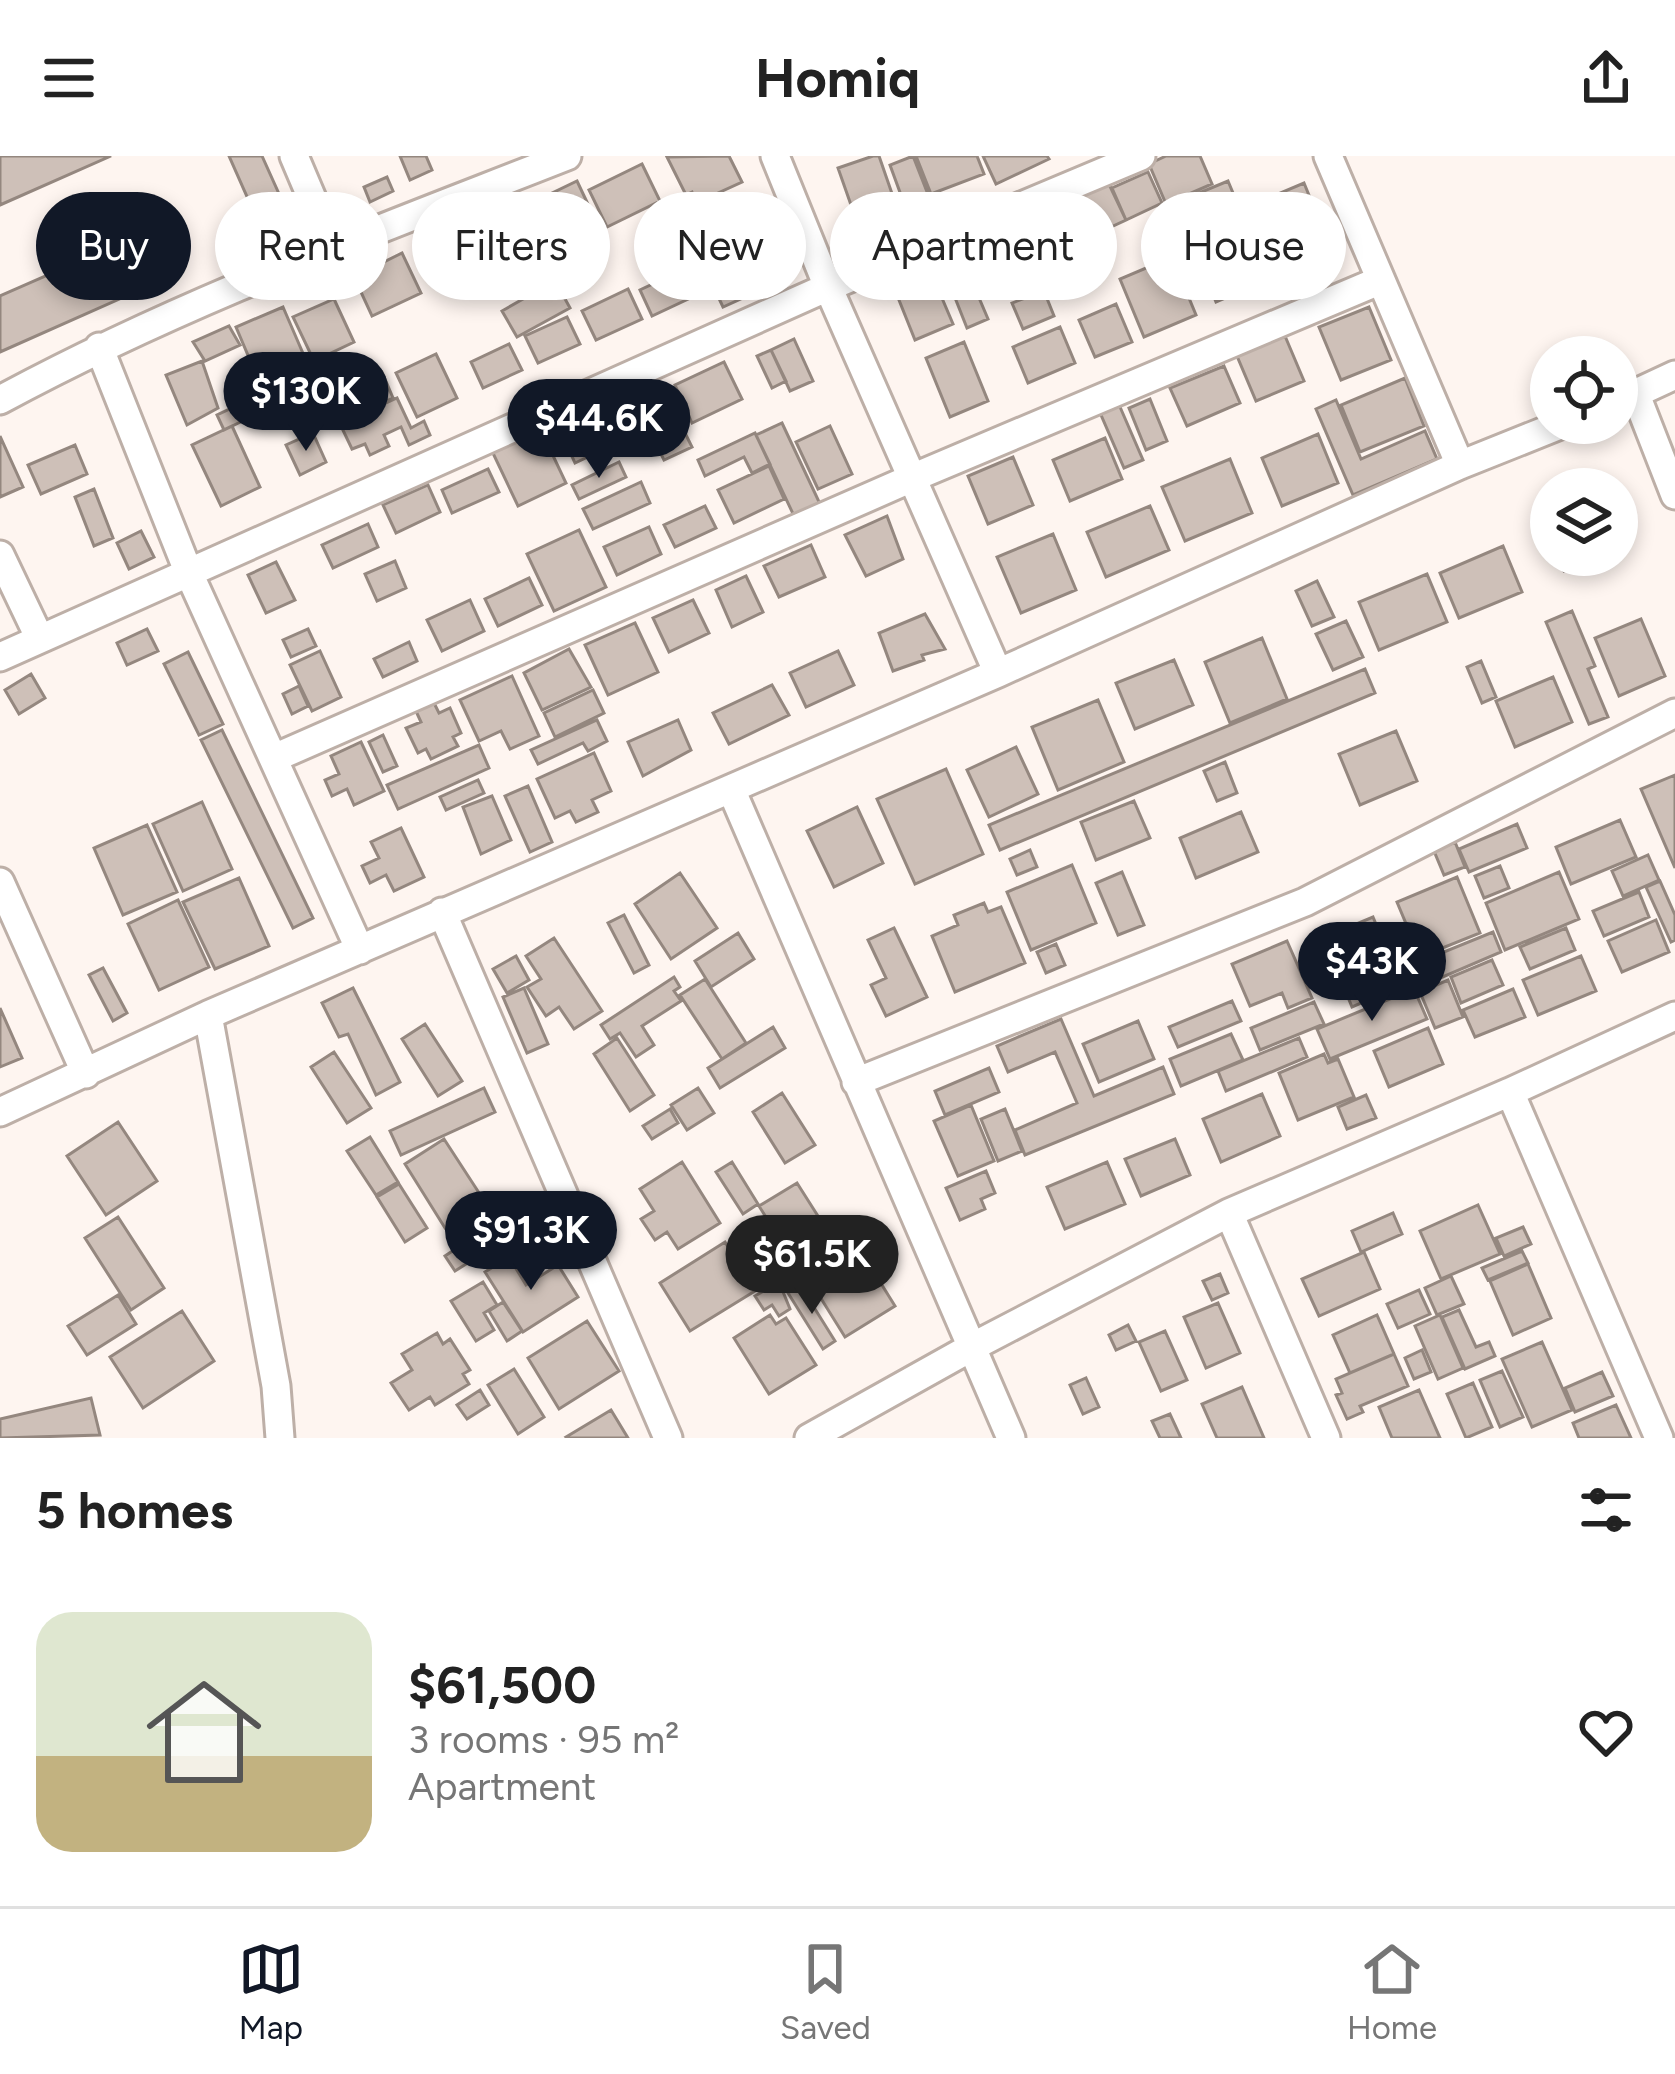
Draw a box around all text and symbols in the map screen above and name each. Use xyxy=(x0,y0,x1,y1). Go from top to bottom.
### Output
icon: menu xyxy=(36,45,102,111)
icon: share xyxy=(1573,45,1639,111)
text: Homiq xyxy=(755,46,920,111)
chip: Buy xyxy=(36,192,191,300)
chip: Rent xyxy=(215,192,388,300)
chip: Filters xyxy=(412,192,610,300)
chip: New xyxy=(634,192,806,300)
chip: Apartment xyxy=(830,192,1117,300)
chip: House xyxy=(1141,192,1346,300)
map controls xyxy=(1530,336,1638,576)
button: locate xyxy=(1530,336,1638,444)
pin: $130K xyxy=(222,352,390,454)
text: $130K xyxy=(251,367,362,414)
pin: $44.6K xyxy=(501,379,697,481)
text: $44.6K xyxy=(534,394,664,441)
button: layers xyxy=(1530,468,1638,576)
pin: $43K xyxy=(1301,922,1443,1024)
text: $43K xyxy=(1325,937,1419,984)
pin: $91.3K xyxy=(433,1191,629,1293)
text: $91.3K xyxy=(472,1206,590,1253)
pin: $61.5K xyxy=(714,1215,910,1317)
text: $61.5K xyxy=(753,1230,872,1277)
icon: filters xyxy=(1573,1477,1639,1543)
text: 5 homes xyxy=(36,1480,233,1541)
text: $61,500 xyxy=(408,1655,596,1716)
icon: home xyxy=(132,1660,276,1804)
icon: heart xyxy=(1573,1699,1639,1765)
text: 3 rooms · 95 m² xyxy=(408,1716,679,1763)
text: Apartment xyxy=(408,1763,596,1810)
tab: Map xyxy=(238,1936,304,2047)
tab: Saved xyxy=(780,1936,871,2047)
tab: Home xyxy=(1347,1936,1437,2047)

